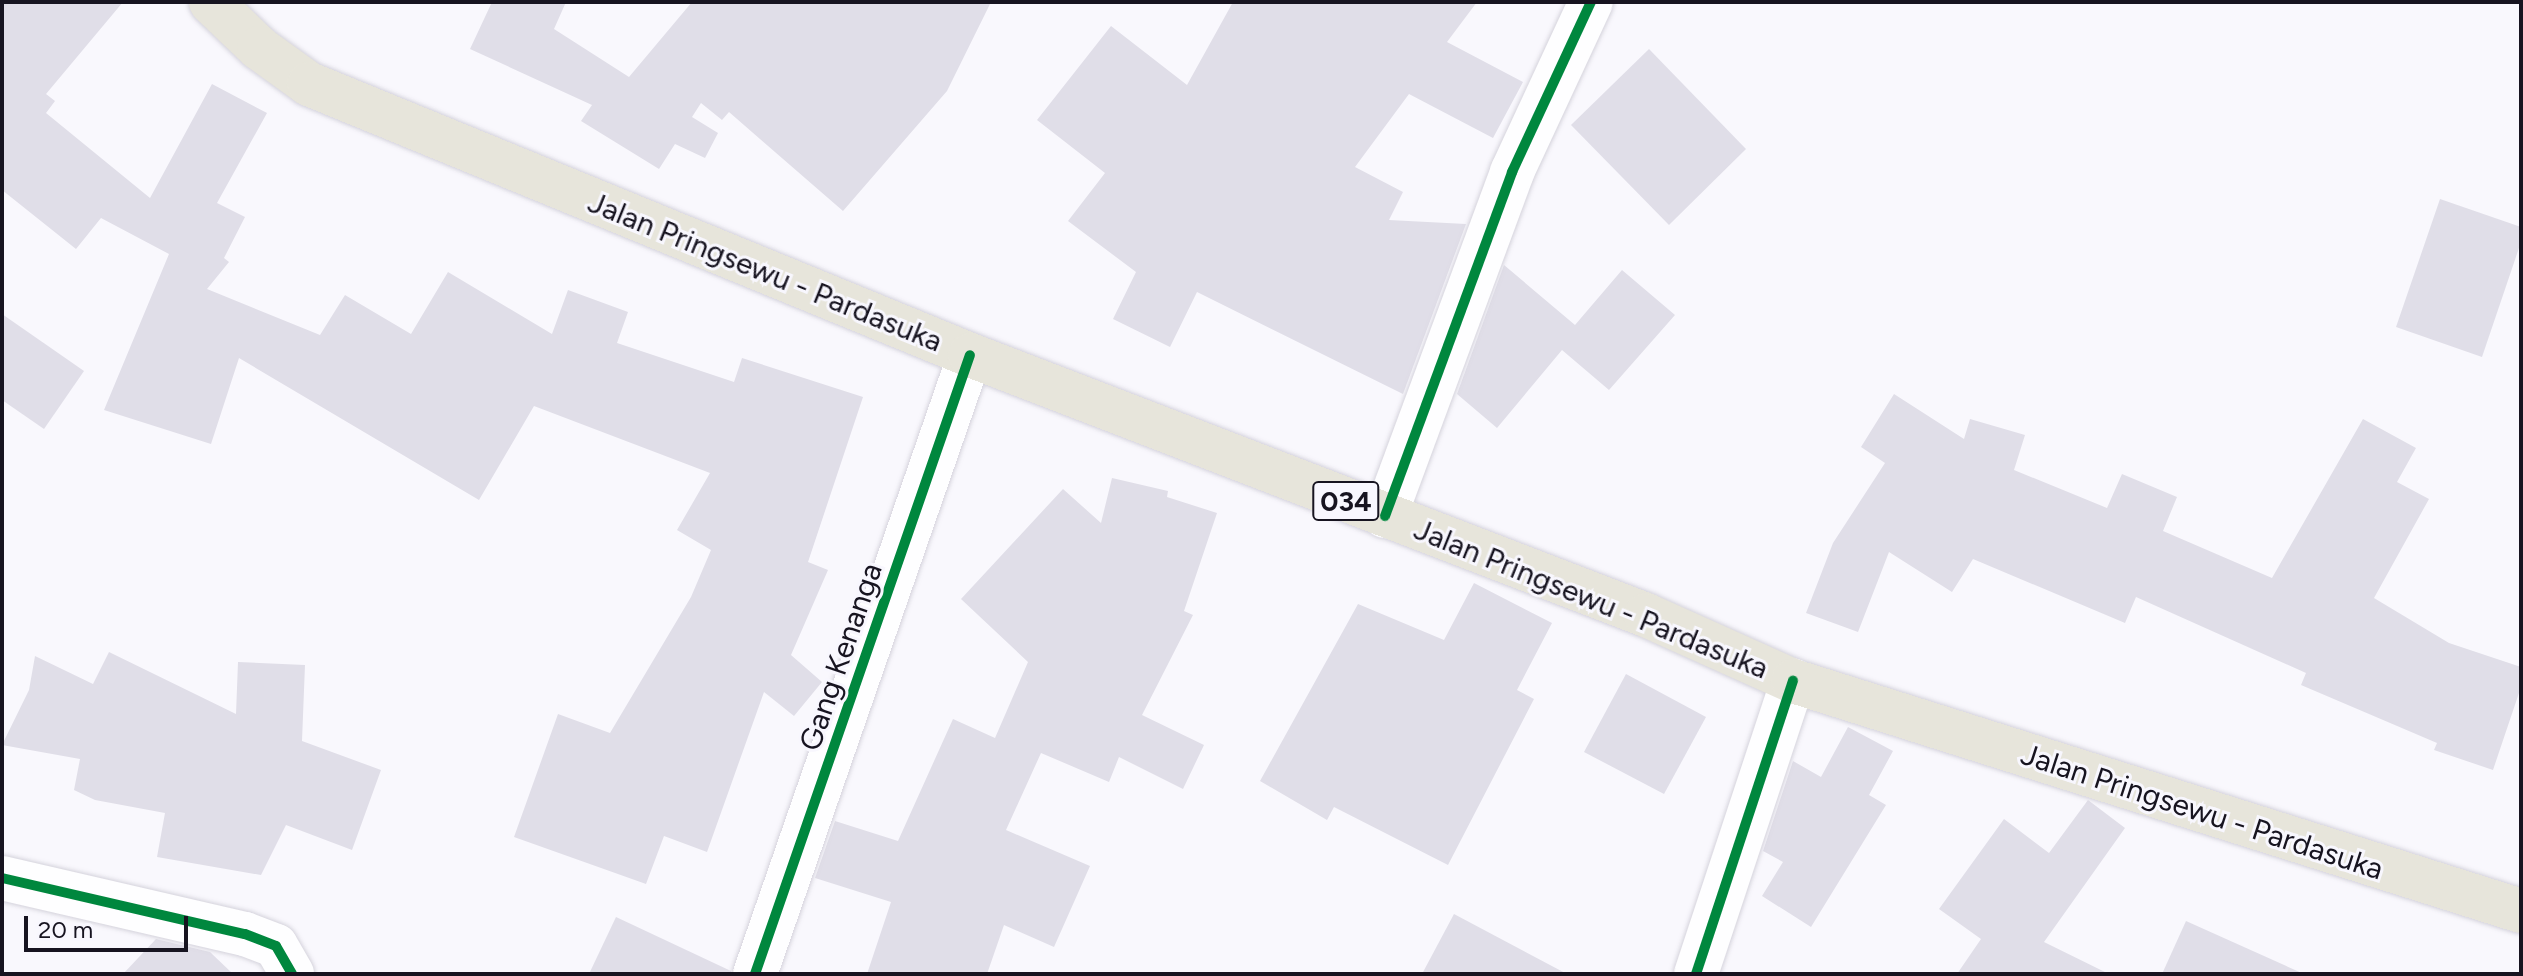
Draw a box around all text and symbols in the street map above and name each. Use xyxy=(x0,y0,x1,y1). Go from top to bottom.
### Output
street label: Jalan Pringsewu - Pardasuka xyxy=(583,184,947,360)
road number: 034 xyxy=(1312,477,1380,525)
street label: Jalan Pringsewu - Pardasuka xyxy=(1409,511,1773,687)
street label: Gang Kenanga xyxy=(792,558,890,756)
street label: Jalan Pringsewu - Pardasuka xyxy=(2016,736,2388,888)
scale bar xyxy=(28,900,192,950)
text: 20 m xyxy=(38,915,93,944)

